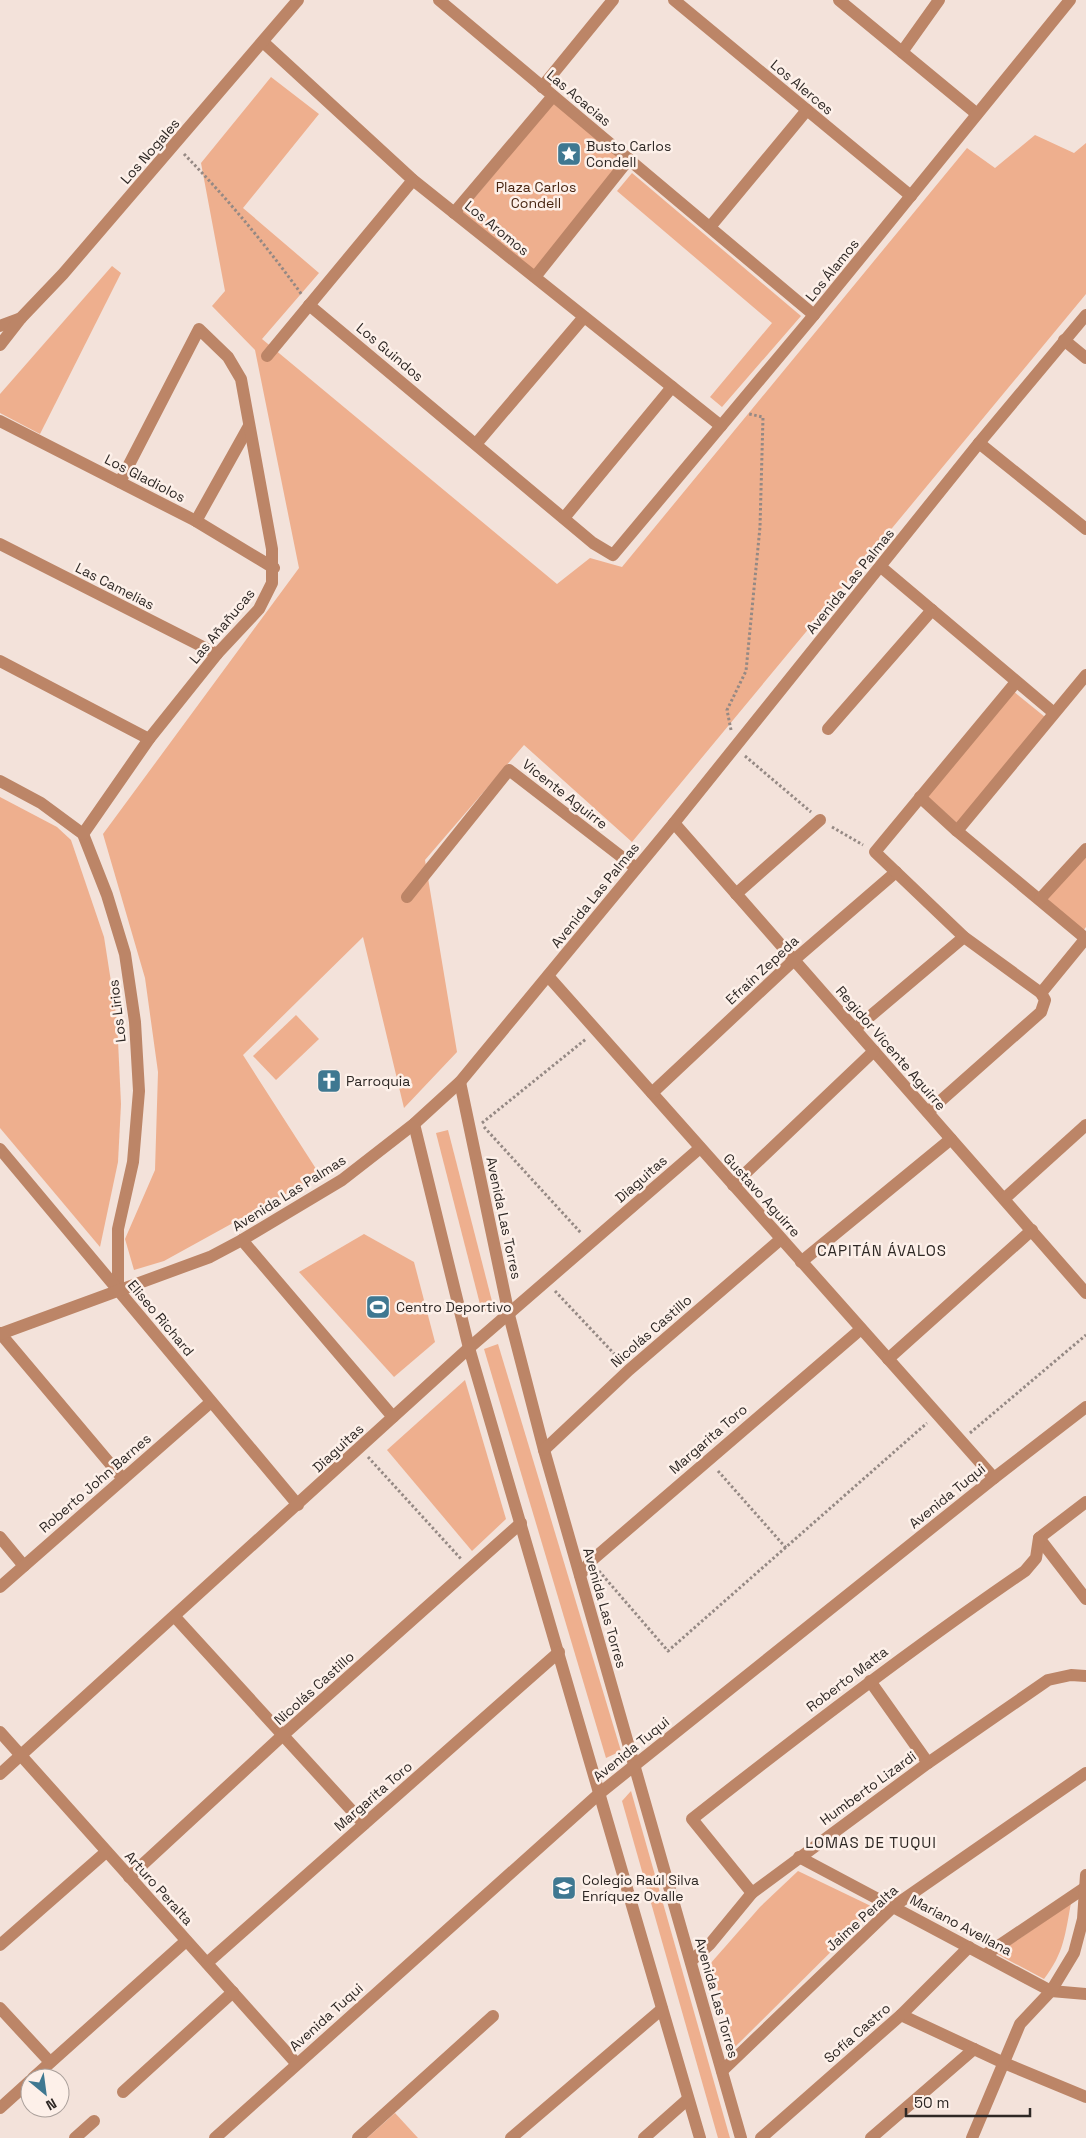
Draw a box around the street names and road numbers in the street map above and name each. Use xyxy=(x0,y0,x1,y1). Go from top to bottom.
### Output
street label: Los Alerces xyxy=(767,55,837,119)
street label: Las Acacias xyxy=(543,66,615,130)
street label: Los Nogales xyxy=(117,114,183,188)
street label: Los Aromos xyxy=(461,197,533,259)
street label: Los Álamos xyxy=(801,235,863,305)
street label: Los Guindos xyxy=(353,319,427,385)
street label: Los Gladiolos xyxy=(102,450,188,506)
street label: Avenida Las Palmas xyxy=(802,525,898,637)
street label: Las Camelias xyxy=(73,558,157,614)
street label: Las Añañucas xyxy=(185,585,259,667)
street label: Vicente Aguirre xyxy=(519,755,611,833)
street label: Avenida Las Palmas xyxy=(547,839,643,951)
street label: Efraín Zepeda xyxy=(722,932,802,1008)
street label: Los Lirios xyxy=(104,979,130,1043)
street label: Regidor Vicente Aguirre xyxy=(832,982,950,1114)
street label: Gustavo Aguirre xyxy=(720,1149,804,1241)
street label: Avenida Las Palmas xyxy=(229,1151,349,1235)
street label: Diaguitas xyxy=(611,1151,671,1207)
street label: Avenida Las Torres xyxy=(482,1155,526,1281)
street label: Eliseo Richard xyxy=(124,1276,198,1360)
street label: Nicolás Castillo xyxy=(607,1291,695,1371)
street label: Margarita Toro xyxy=(665,1400,751,1478)
street label: Diaguitas xyxy=(309,1420,367,1476)
street label: Roberto John Barnes xyxy=(35,1429,155,1537)
street label: Avenida Tuqui xyxy=(905,1460,989,1532)
street label: Avenida Las Torres xyxy=(579,1546,631,1670)
street label: Roberto Matta xyxy=(803,1642,891,1716)
street label: Nicolás Castillo xyxy=(270,1647,358,1729)
street label: Avenida Tuqui xyxy=(589,1713,673,1785)
street label: Humberto Lizardi xyxy=(816,1747,920,1829)
street label: Margarita Toro xyxy=(330,1757,416,1835)
street label: Arturo Peralta xyxy=(121,1847,197,1929)
street label: Jaime Peralta xyxy=(822,1881,902,1955)
street label: Mariano Avellana xyxy=(907,1890,1015,1960)
street label: Avenida Las Torres xyxy=(691,1936,743,2060)
street label: Avenida Tuqui xyxy=(285,1979,367,2055)
street label: Sofía Castro xyxy=(820,1999,894,2067)

